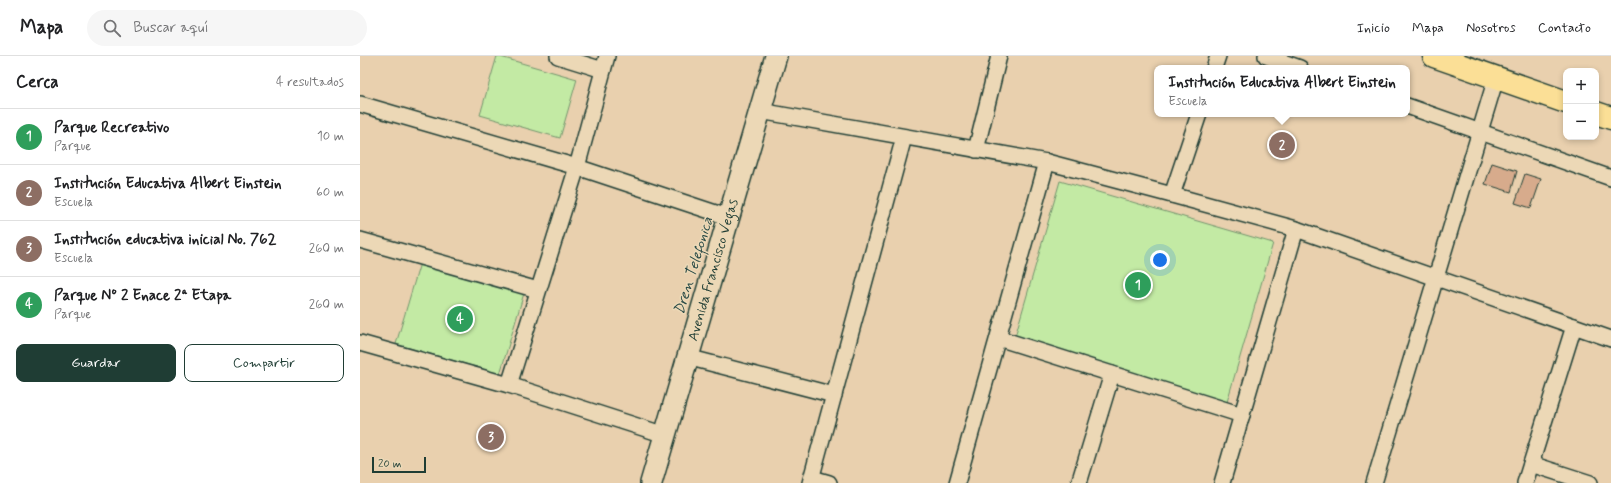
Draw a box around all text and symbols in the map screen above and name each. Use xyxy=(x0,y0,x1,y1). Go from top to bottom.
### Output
search box xyxy=(87,10,367,46)
text: Mapa xyxy=(20,15,63,40)
icon: search xyxy=(101,17,123,39)
text: Buscar aquí xyxy=(133,18,209,38)
text: Inicio xyxy=(1357,19,1390,37)
text: Mapa xyxy=(1412,19,1444,37)
text: Nosotros xyxy=(1466,19,1516,37)
text: Contacto xyxy=(1538,19,1591,37)
popup xyxy=(1154,65,1410,117)
map controls xyxy=(1563,68,1599,140)
button: + xyxy=(1563,68,1599,104)
text: Cerca xyxy=(16,71,59,93)
text: Institución Educativa Albert Einstein xyxy=(1168,73,1396,93)
text: 4 resultados xyxy=(276,74,344,91)
text: Escuela xyxy=(1168,93,1207,110)
button: − xyxy=(1563,104,1599,140)
text: Parque Recreativo xyxy=(54,118,170,138)
text: 1 xyxy=(26,128,32,145)
text: 10 m xyxy=(317,128,344,145)
pin: 2 xyxy=(1269,130,1295,160)
text: Parque xyxy=(54,138,91,155)
text: Institución Educativa Albert Einstein xyxy=(54,174,282,194)
text: 2 xyxy=(26,184,32,201)
text: 60 m xyxy=(316,184,344,201)
text: Escuela xyxy=(54,194,93,211)
street label: Avenida Francisco Vegas xyxy=(684,196,743,343)
water label: Dren Telefonica xyxy=(670,214,720,318)
text: Institución educativa inicial No. 762 xyxy=(54,230,276,250)
text: 3 xyxy=(26,240,32,257)
text: 260 m xyxy=(309,240,344,257)
text: Escuela xyxy=(54,250,93,267)
your location xyxy=(1150,250,1170,270)
pin: 1 xyxy=(1125,270,1151,300)
text: Parque Nº 2 Enace 2ª Etapa xyxy=(54,286,231,306)
text: 4 xyxy=(25,296,33,313)
text: 260 m xyxy=(309,296,344,313)
pin: 4 xyxy=(447,304,473,334)
text: Parque xyxy=(54,306,91,323)
button: Guardar xyxy=(16,344,176,382)
button: Compartir xyxy=(184,344,344,382)
pin: 3 xyxy=(478,422,504,452)
scale bar xyxy=(372,455,426,474)
text: 20 m xyxy=(378,457,401,471)

